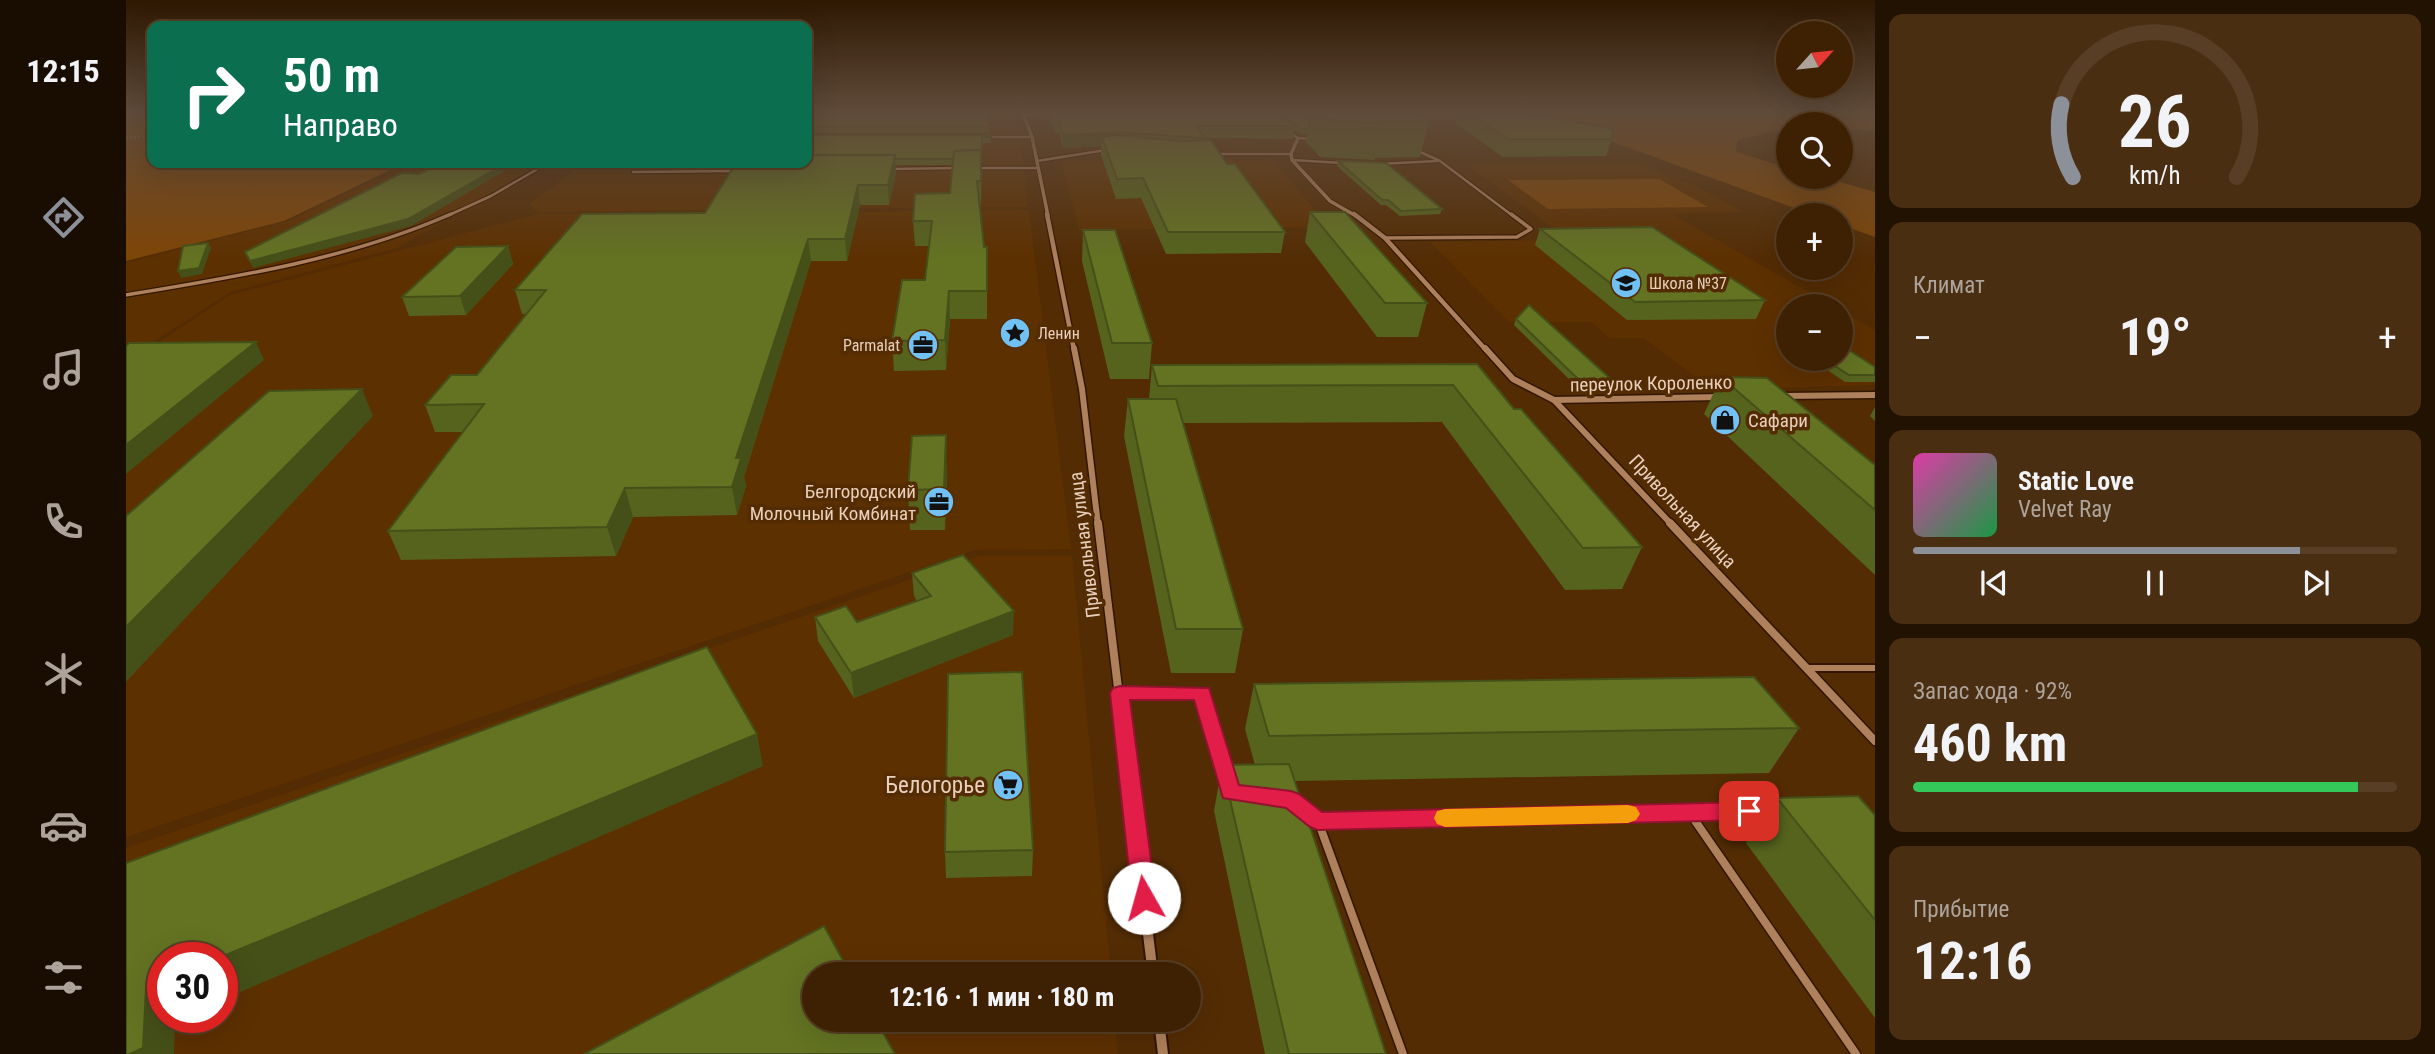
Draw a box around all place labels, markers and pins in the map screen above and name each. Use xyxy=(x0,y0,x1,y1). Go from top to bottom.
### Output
school or university icon: Школа №37 xyxy=(1609,266,1643,300)
place label: Школа №37 xyxy=(1649,274,1727,293)
place icon: Ленин xyxy=(998,316,1032,350)
place label: Ленин xyxy=(1038,324,1080,343)
office icon: Parmalat xyxy=(906,328,940,362)
place label: Parmalat xyxy=(843,336,900,355)
shop icon: Сафари xyxy=(1708,403,1742,437)
place label: Сафари xyxy=(1748,409,1808,432)
place label: Белгородский Молочный Комбинат xyxy=(750,480,916,525)
office icon: Белгородский Молочный Комбинат xyxy=(922,485,956,519)
supermarket icon: Белогорье xyxy=(991,768,1025,802)
place label: Белогорье xyxy=(885,772,985,799)
pin xyxy=(1719,781,1779,841)

